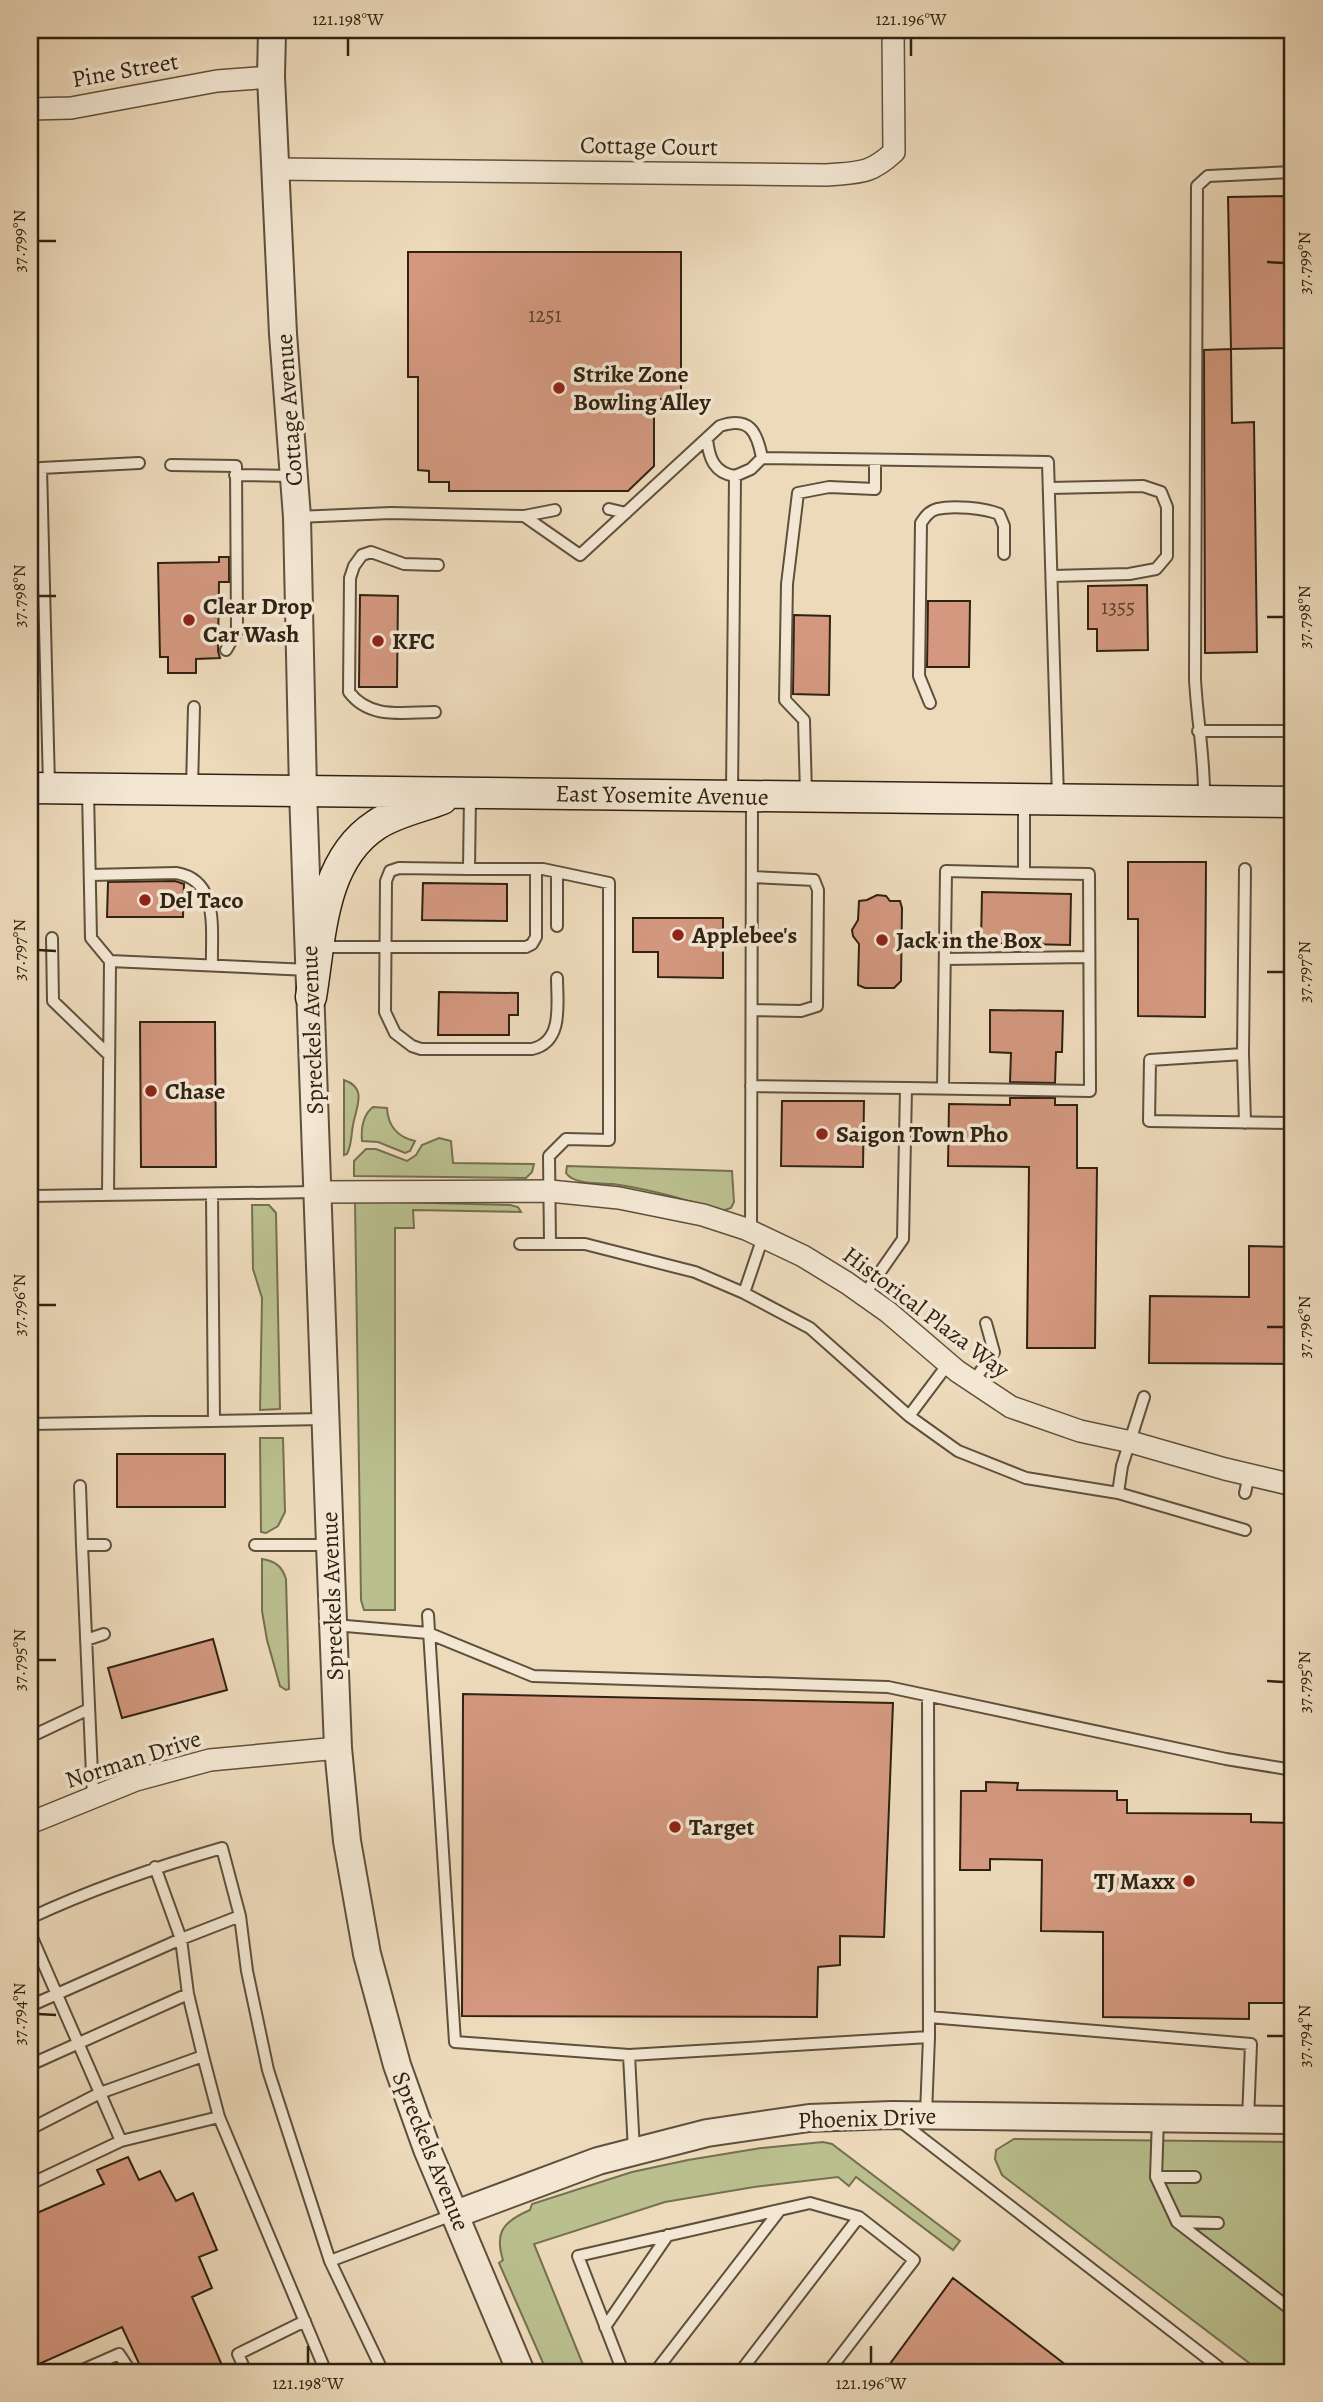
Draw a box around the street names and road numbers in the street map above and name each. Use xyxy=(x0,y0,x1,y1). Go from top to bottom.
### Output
street label: Pine Street xyxy=(69,45,181,95)
street label: Cottage Court xyxy=(580,129,718,163)
street label: Cottage Avenue xyxy=(268,333,310,487)
street label: East Yosemite Avenue xyxy=(555,777,769,813)
street label: Spreckels Avenue xyxy=(293,945,331,1115)
street label: Historical Plaza Way xyxy=(836,1239,1016,1385)
street label: Spreckels Avenue xyxy=(313,1511,351,1681)
street label: Norman Drive xyxy=(61,1722,205,1796)
street label: Spreckels Avenue xyxy=(384,2067,478,2235)
street label: Phoenix Drive xyxy=(797,2100,937,2136)

